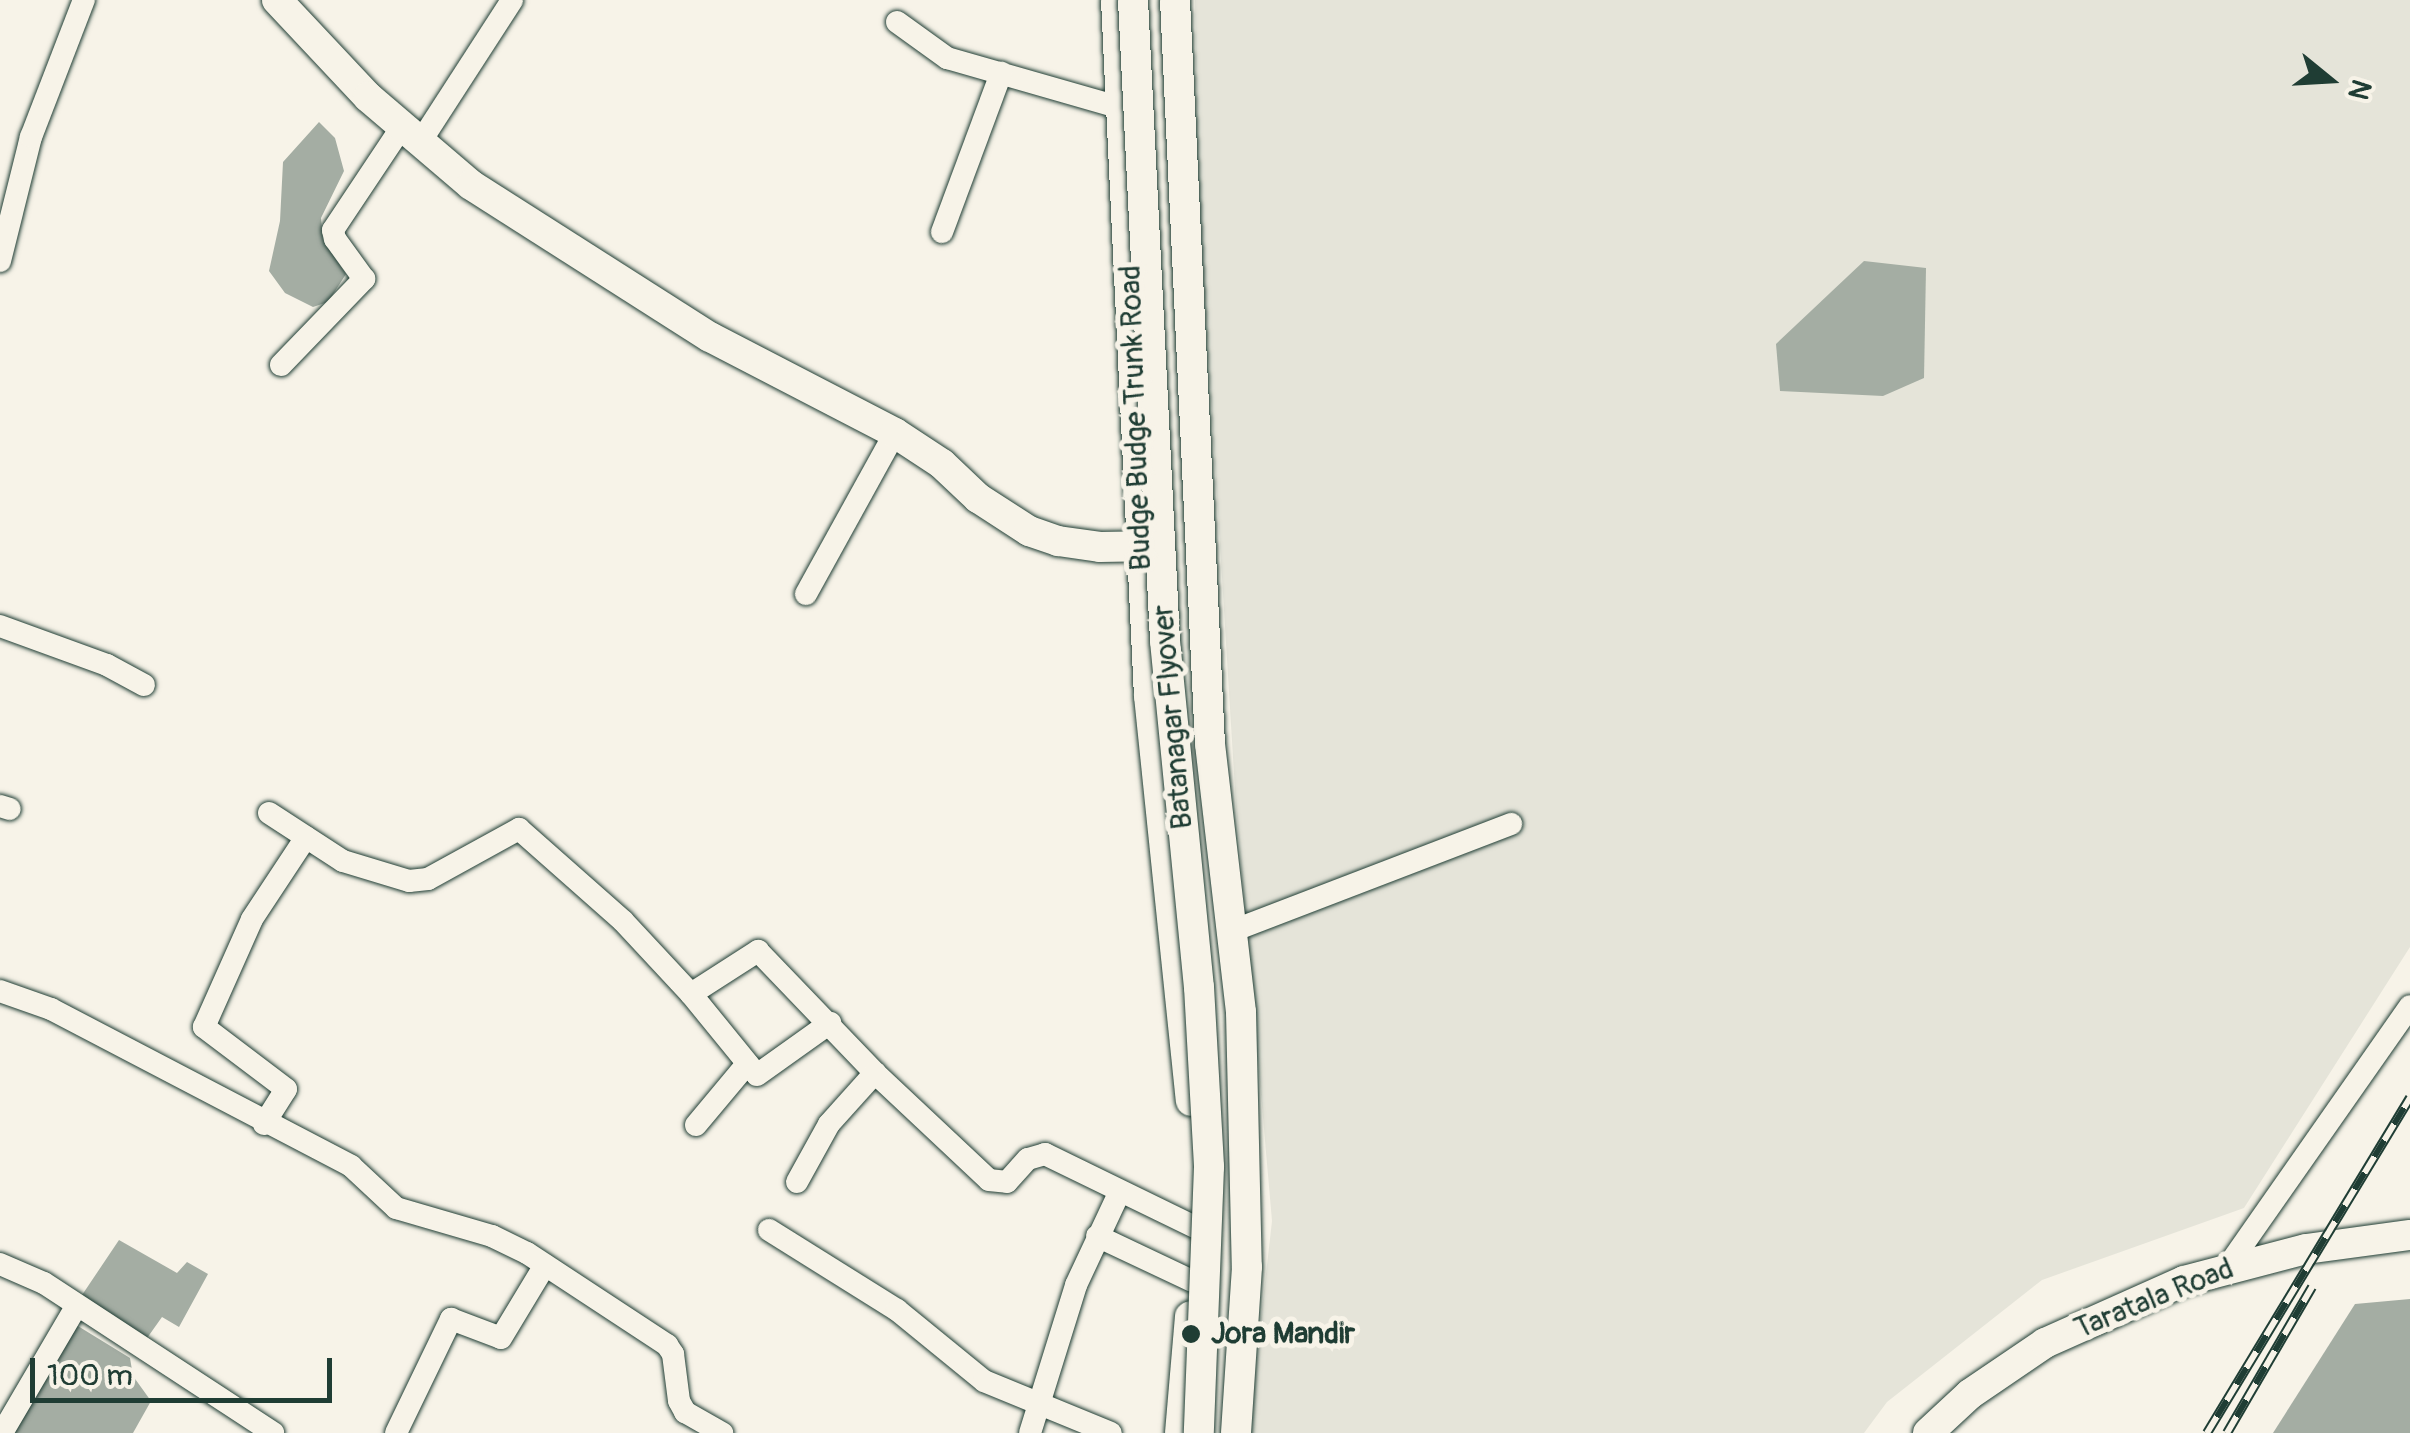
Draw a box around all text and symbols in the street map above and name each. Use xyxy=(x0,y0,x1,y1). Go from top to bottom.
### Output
north arrow xyxy=(2280,30,2380,130)
text: N xyxy=(2339,75,2379,104)
street label: Budge Budge Trunk Road xyxy=(1113,265,1159,571)
street label: Batanagar Flyover xyxy=(1145,603,1201,831)
street label: Taratala Road xyxy=(2069,1251,2239,1347)
place label: Jora Mandir xyxy=(1211,1316,1355,1352)
marker: Jora Mandir xyxy=(1180,1323,1202,1345)
scale bar xyxy=(35,1338,338,1400)
text: 100 m xyxy=(47,1357,133,1394)

